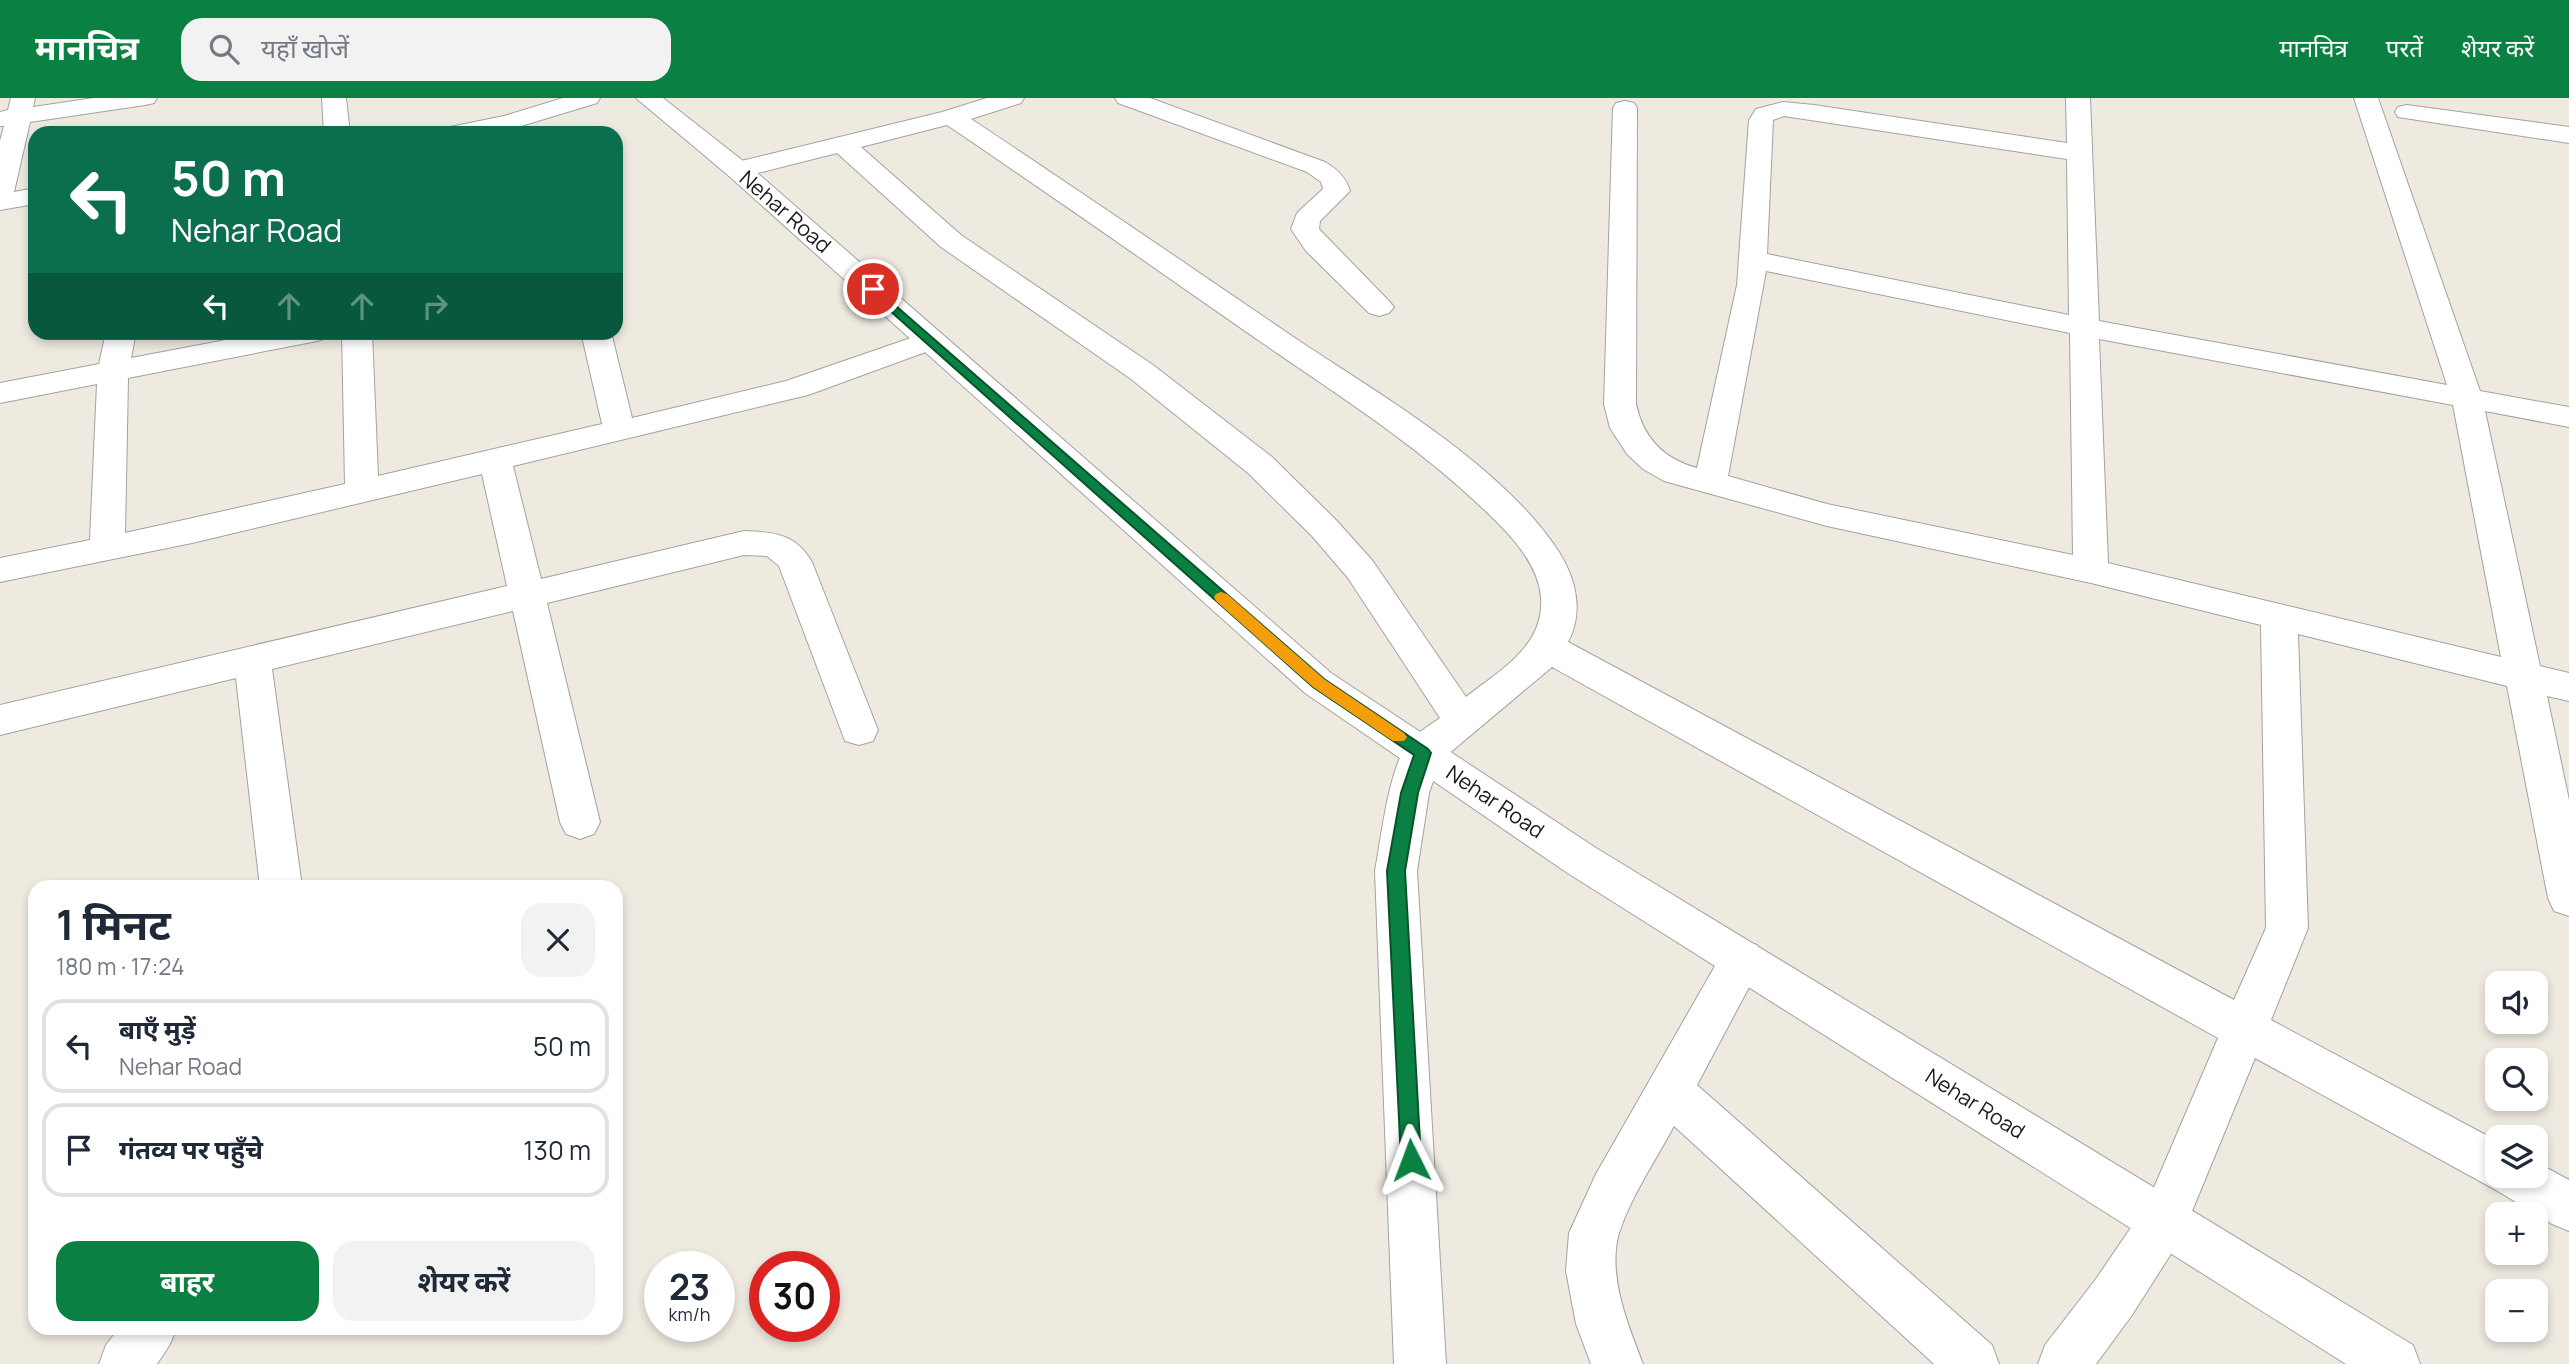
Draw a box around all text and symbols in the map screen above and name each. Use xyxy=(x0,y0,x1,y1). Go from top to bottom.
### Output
search box xyxy=(181,18,671,81)
text: मानचित्र xyxy=(35,25,139,70)
icon: search xyxy=(205,30,243,68)
text: यहाँ खोजें xyxy=(261,30,349,66)
text: मानचित्र xyxy=(2279,31,2348,64)
text: परतें xyxy=(2386,31,2423,64)
text: शेयर करें xyxy=(2461,31,2534,64)
text: 50 m xyxy=(171,144,286,211)
icon: left xyxy=(56,154,147,245)
street label: Nehar Road xyxy=(734,164,837,259)
text: Nehar Road xyxy=(171,208,342,252)
pin xyxy=(843,259,903,319)
icon: arrive xyxy=(854,270,892,308)
icon: left xyxy=(197,287,235,325)
icon: ahead xyxy=(270,287,308,325)
icon: ahead xyxy=(343,287,381,325)
icon: right xyxy=(416,287,454,325)
street label: Nehar Road xyxy=(1441,758,1550,844)
text: 1 मिनट xyxy=(56,895,171,953)
button: close xyxy=(521,903,595,977)
text: 180 m · 17:24 xyxy=(56,950,184,982)
map controls xyxy=(2485,971,2548,1342)
button: sound xyxy=(2485,971,2548,1034)
text: बाएँ मुड़ें xyxy=(119,1011,196,1047)
icon: left xyxy=(60,1027,98,1065)
text: 50 m xyxy=(533,1028,591,1064)
button: search xyxy=(2485,1048,2548,1111)
text: Nehar Road xyxy=(119,1050,242,1082)
street label: Nehar Road xyxy=(1920,1062,2031,1145)
position arrow xyxy=(1374,1123,1448,1197)
button: layers xyxy=(2485,1125,2548,1188)
icon: arrive xyxy=(60,1131,98,1169)
text: गंतव्य पर पहुँचे xyxy=(119,1131,263,1167)
text: 130 m xyxy=(523,1132,591,1168)
button: + xyxy=(2485,1202,2548,1265)
button: बाहर xyxy=(56,1241,319,1321)
button: शेयर करें xyxy=(333,1241,595,1321)
speed limit sign: 30 xyxy=(749,1251,840,1342)
text: 23 xyxy=(669,1263,710,1311)
button: − xyxy=(2485,1279,2548,1342)
text: km/h xyxy=(669,1302,710,1326)

